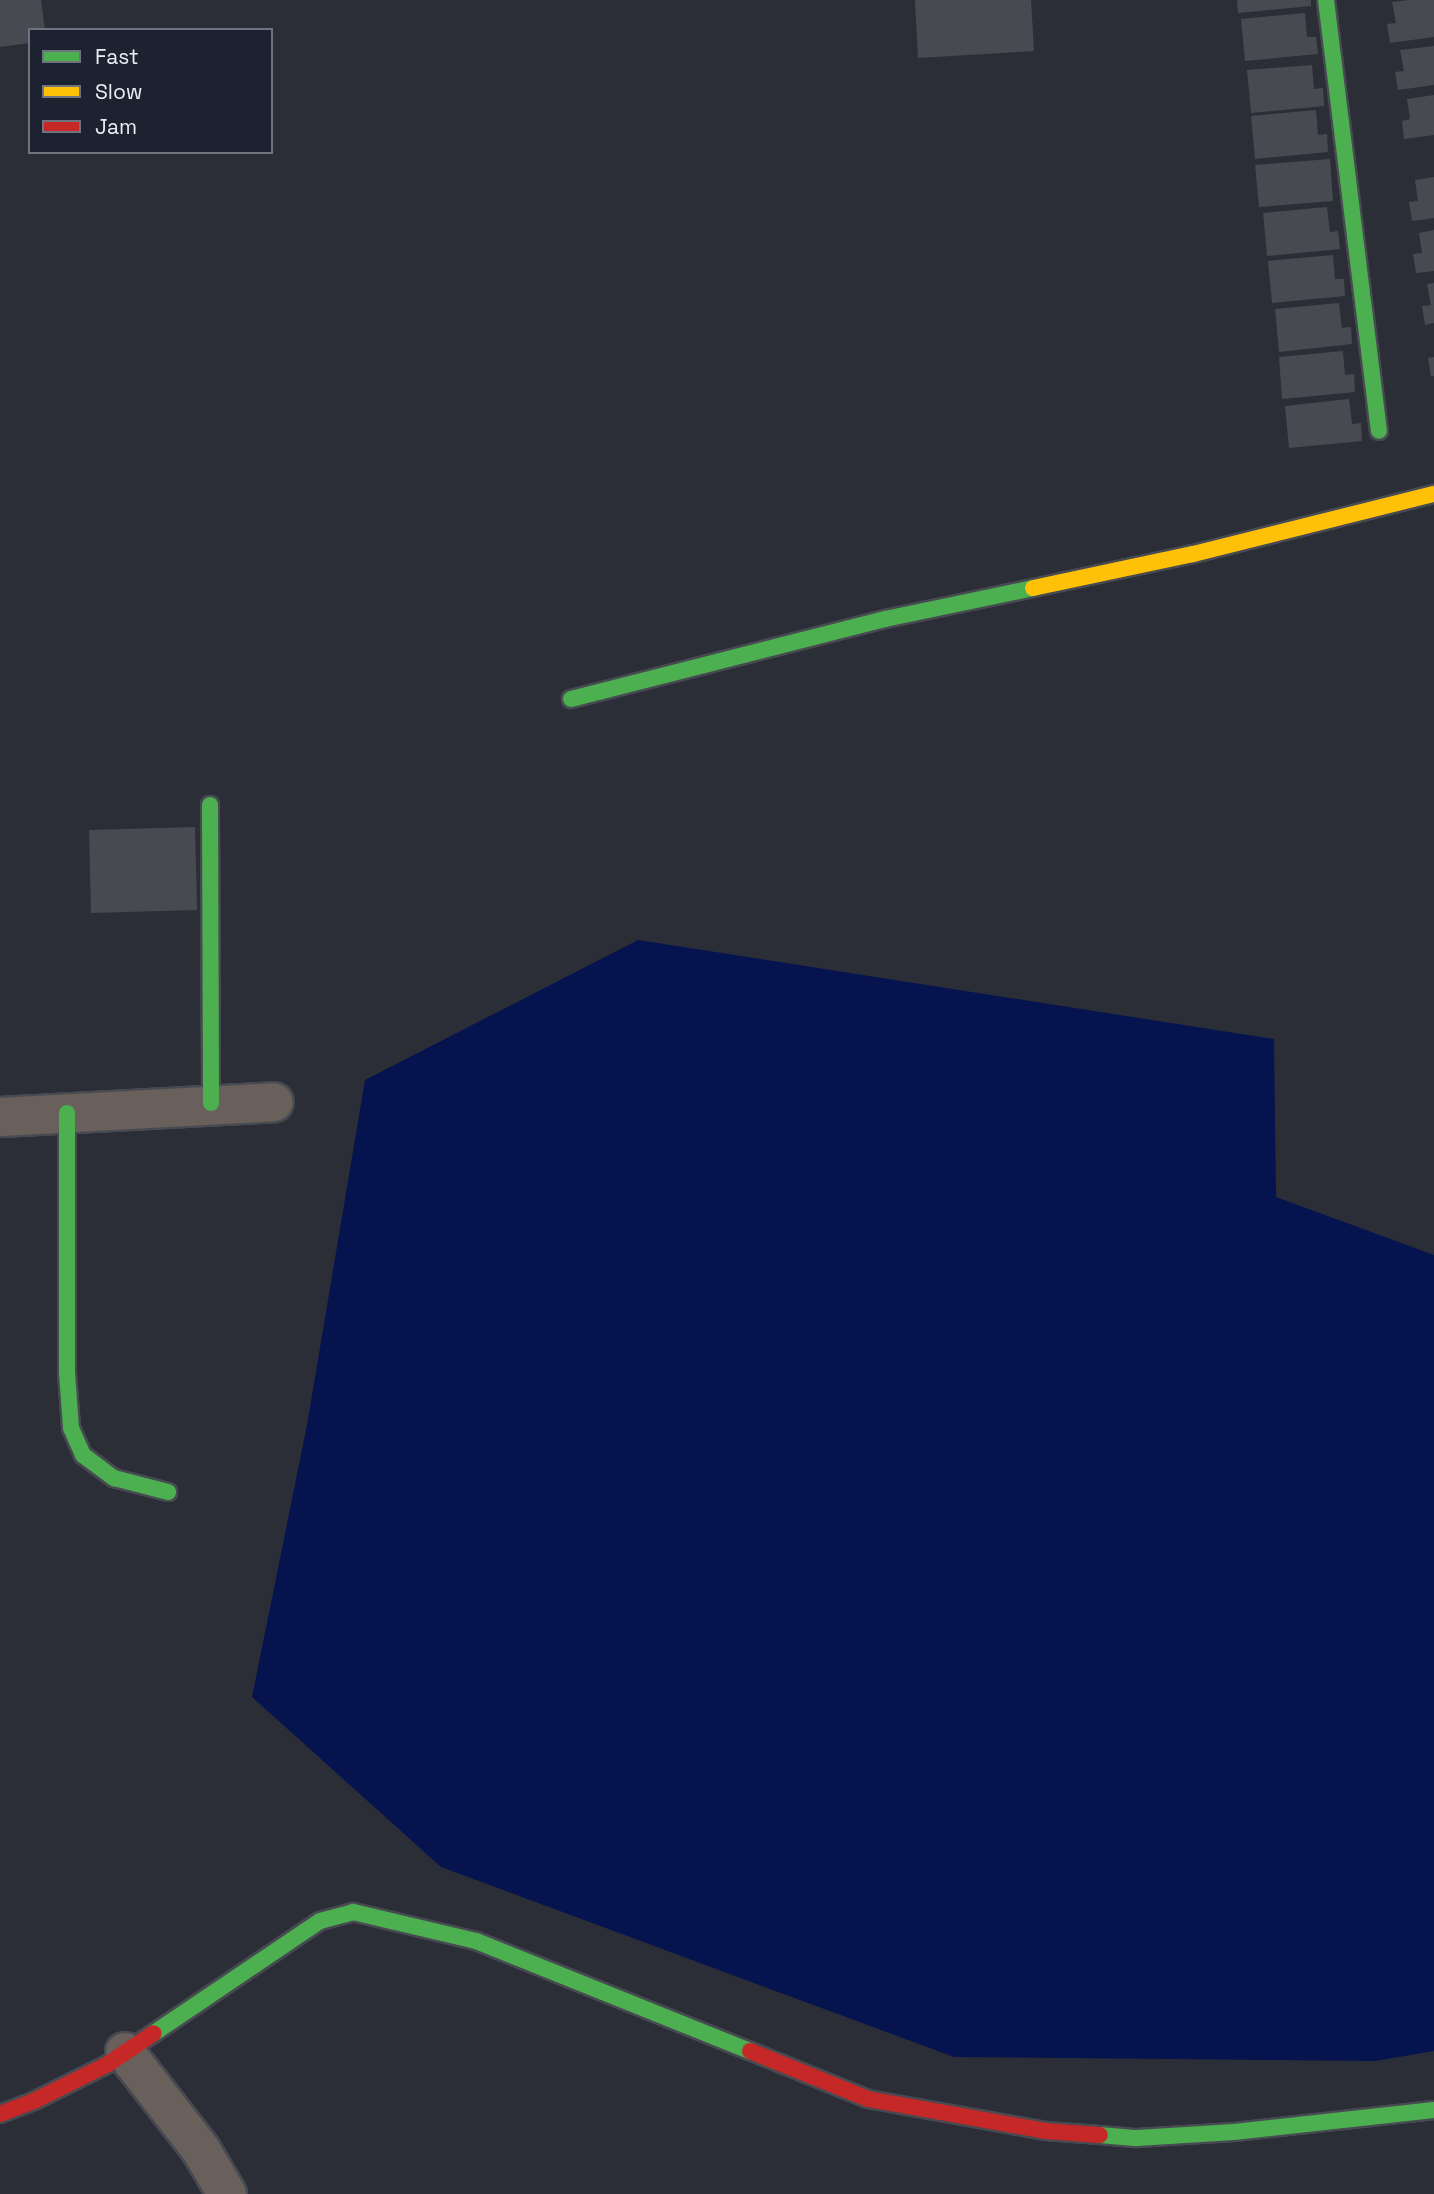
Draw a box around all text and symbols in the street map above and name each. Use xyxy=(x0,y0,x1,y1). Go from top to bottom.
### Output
legend xyxy=(28,28,273,154)
text: Fast xyxy=(95,43,139,70)
text: Slow xyxy=(95,78,143,105)
text: Jam xyxy=(95,113,137,140)

